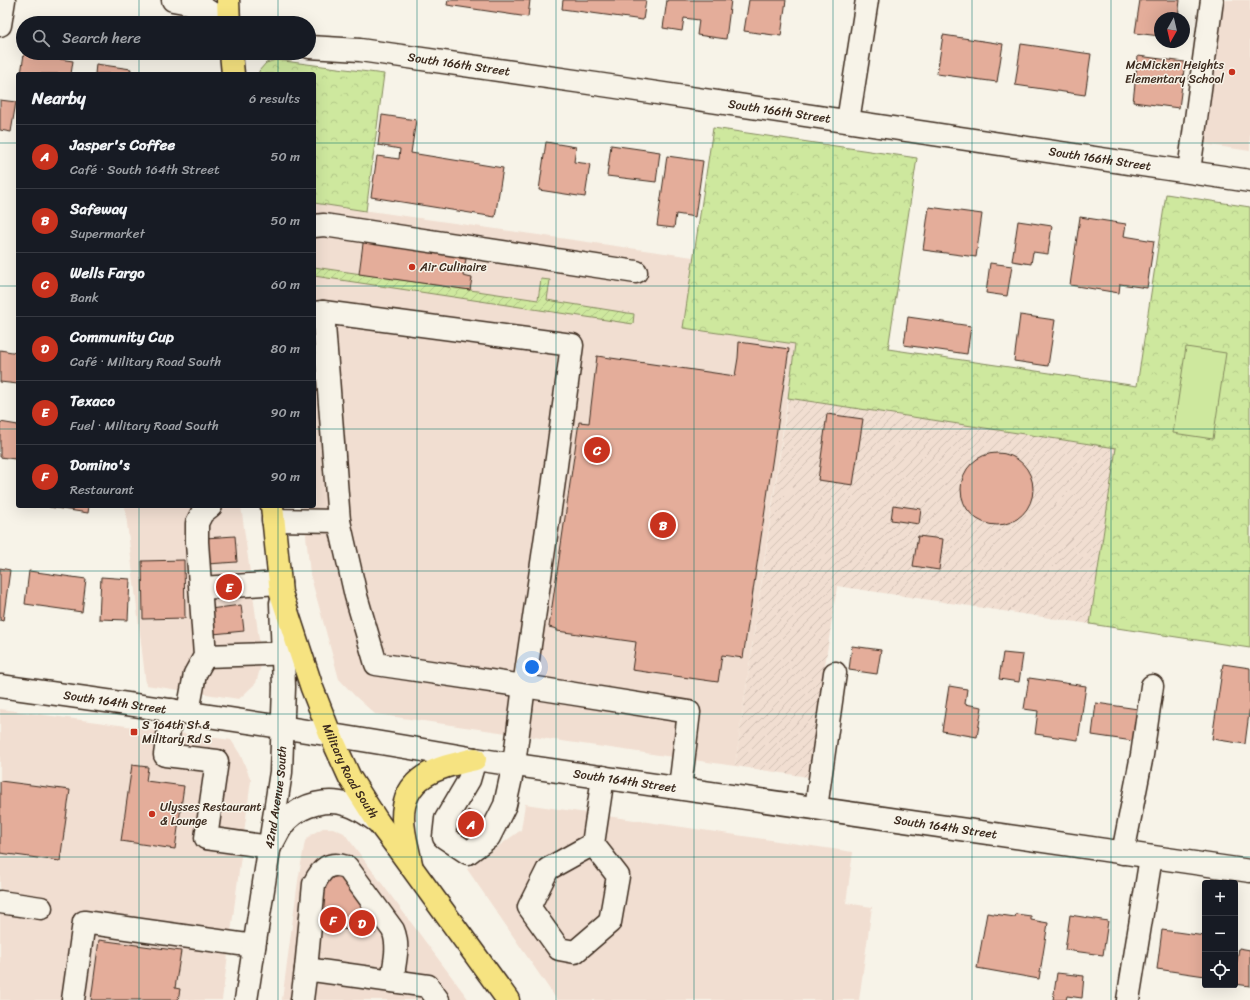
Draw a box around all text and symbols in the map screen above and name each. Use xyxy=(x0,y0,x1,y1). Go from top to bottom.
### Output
north arrow xyxy=(1154,12,1190,48)
search box xyxy=(16,16,316,60)
text: Search here xyxy=(62,25,141,51)
icon: search xyxy=(30,27,52,49)
street label: South 166th Street xyxy=(406,46,512,82)
place label: McMicken Heights Elementary School xyxy=(1125,54,1225,90)
marker: McMicken Heights Elementary School xyxy=(1227,67,1237,77)
text: Nearby xyxy=(32,83,86,113)
text: 6 results xyxy=(249,87,300,110)
street label: South 166th Street xyxy=(727,93,832,130)
text: Jasper's Coffee xyxy=(70,132,175,158)
street label: South 166th Street xyxy=(1047,140,1153,177)
text: A xyxy=(41,145,49,168)
text: 50 m xyxy=(270,145,300,168)
text: Café · South 164th Street xyxy=(70,158,220,181)
text: Safeway xyxy=(70,196,127,222)
text: B xyxy=(41,209,49,232)
text: 50 m xyxy=(270,209,300,232)
text: Supermarket xyxy=(70,222,145,245)
place label: Air Culinaire xyxy=(419,256,487,278)
text: Wells Fargo xyxy=(70,260,145,286)
marker: Air Culinaire xyxy=(407,262,417,272)
text: C xyxy=(41,273,49,296)
text: 60 m xyxy=(271,273,300,296)
text: Bank xyxy=(70,286,99,309)
text: Community Cup xyxy=(70,324,174,350)
text: D xyxy=(41,337,49,360)
text: 80 m xyxy=(271,337,300,360)
text: Café · Military Road South xyxy=(70,350,221,373)
text: Texaco xyxy=(70,388,115,414)
text: E xyxy=(41,401,49,424)
text: 90 m xyxy=(270,401,300,424)
text: Fuel · Military Road South xyxy=(70,414,219,437)
pin: C xyxy=(584,435,610,465)
text: Domino's xyxy=(70,452,130,478)
text: F xyxy=(41,465,49,488)
text: 90 m xyxy=(270,465,300,488)
text: Restaurant xyxy=(70,478,134,501)
pin: B xyxy=(650,510,676,540)
pin: E xyxy=(216,572,242,602)
your location xyxy=(522,657,542,677)
street label: South 164th Street xyxy=(62,684,168,720)
place label: S 164th St & Military Rd S xyxy=(142,714,212,750)
street label: Military Road South xyxy=(316,720,384,823)
marker: S 164th St & Military Rd S xyxy=(129,727,139,737)
street label: 42nd Avenue South xyxy=(258,746,293,850)
street label: South 164th Street xyxy=(572,762,678,799)
place label: Ulysses Restaurant & Lounge xyxy=(160,796,262,832)
marker: Ulysses Restaurant & Lounge xyxy=(147,809,157,819)
pin: A xyxy=(458,809,484,839)
street label: South 164th Street xyxy=(893,809,998,845)
map controls xyxy=(1202,880,1238,988)
button: + xyxy=(1202,880,1238,916)
pin: F xyxy=(320,905,346,935)
pin: D xyxy=(349,908,375,938)
button: − xyxy=(1202,916,1238,952)
button: locate xyxy=(1202,952,1238,988)

